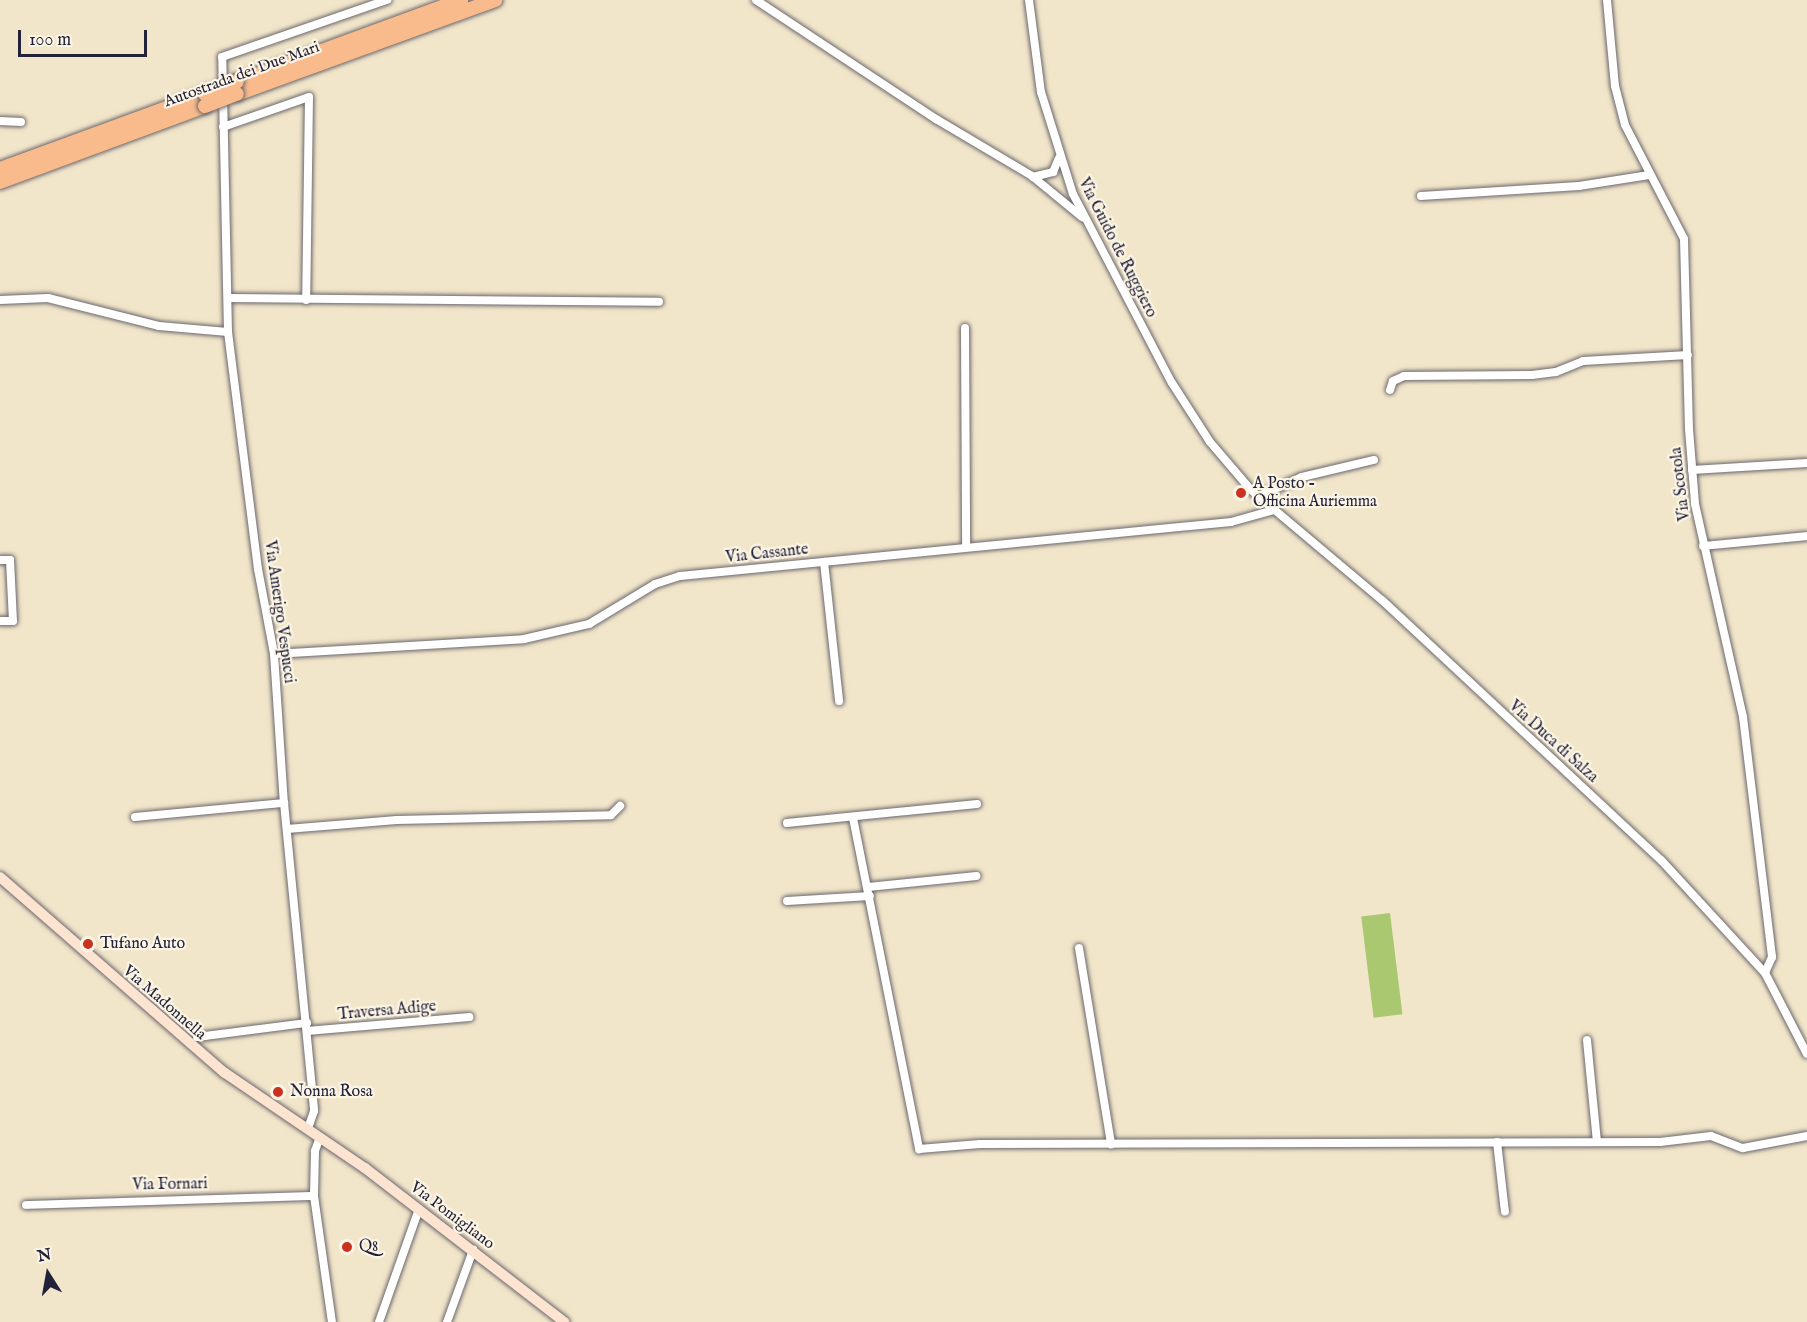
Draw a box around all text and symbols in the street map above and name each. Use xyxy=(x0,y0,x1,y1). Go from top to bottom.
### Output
scale bar xyxy=(21,18,150,56)
text: 100 m xyxy=(29,29,71,52)
street label: Autostrada dei Due Mari xyxy=(162,38,322,112)
street label: Via Guido de Ruggiero xyxy=(1073,175,1161,321)
street label: Via Scotola xyxy=(1667,446,1695,522)
place label: A Posto - Officina Auriemma xyxy=(1253,474,1377,512)
marker: A Posto - Officina Auriemma xyxy=(1234,486,1248,500)
street label: Via Amerigo Vespucci xyxy=(259,539,299,685)
street label: Via Cassante xyxy=(725,540,809,568)
street label: Via Duca di Salza xyxy=(1504,697,1602,787)
place label: Tufano Auto xyxy=(100,934,185,954)
marker: Tufano Auto xyxy=(81,937,95,951)
street label: Via Madonnella xyxy=(118,962,210,1044)
street label: Traversa Adige xyxy=(337,997,437,1025)
place label: Nonna Rosa xyxy=(290,1082,373,1102)
marker: Nonna Rosa xyxy=(271,1085,285,1099)
street label: Via Fornari xyxy=(132,1175,208,1195)
street label: Via Pomigliano xyxy=(406,1178,498,1254)
place label: Q8 xyxy=(359,1237,378,1257)
marker: Q8 xyxy=(340,1240,354,1254)
north arrow xyxy=(18,1244,78,1304)
text: N xyxy=(36,1245,53,1267)

